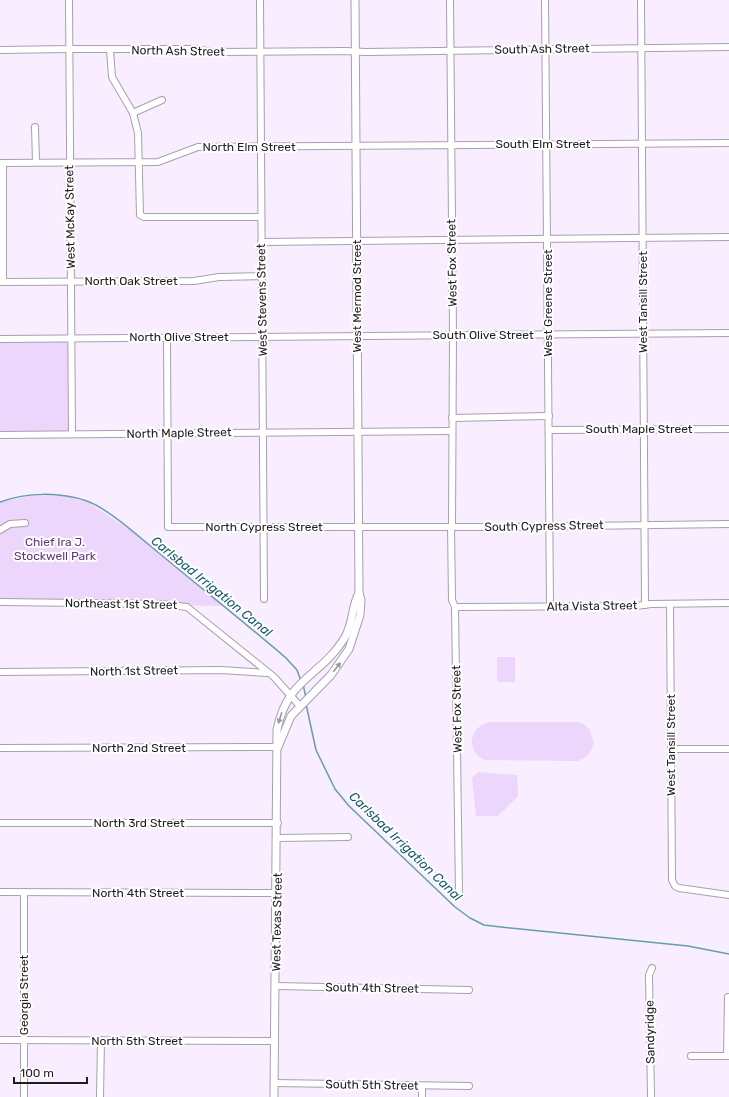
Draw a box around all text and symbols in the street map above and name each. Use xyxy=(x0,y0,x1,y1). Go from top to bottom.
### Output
street label: South Ash Street xyxy=(494,41,590,57)
street label: North Ash Street xyxy=(131,43,225,59)
street label: South Elm Street xyxy=(495,137,591,151)
street label: North Elm Street xyxy=(202,140,296,154)
street label: West McKay Street xyxy=(62,165,78,269)
street label: West Fox Street xyxy=(444,219,460,307)
street label: West Mermod Street xyxy=(350,239,364,352)
street label: West Stevens Street xyxy=(254,243,270,356)
street label: West Greene Street xyxy=(541,249,555,357)
street label: West Tansill Street xyxy=(636,251,650,353)
street label: North Oak Street xyxy=(84,274,178,288)
street label: South Olive Street xyxy=(432,328,534,342)
street label: North Olive Street xyxy=(129,330,229,344)
street label: South Maple Street xyxy=(585,422,693,436)
street label: North Maple Street xyxy=(126,425,232,441)
street label: South Cypress Street xyxy=(484,518,604,534)
street label: North Cypress Street xyxy=(205,520,323,534)
water label: Carlsbad Irrigation Canal xyxy=(148,533,276,641)
park label: Chief Ira J. Stockwell Park xyxy=(14,535,97,563)
street label: Northeast 1st Street xyxy=(65,596,178,612)
street label: Alta Vista Street xyxy=(547,598,638,614)
one-way arrow xyxy=(333,661,342,672)
street label: North 1st Street xyxy=(90,663,179,679)
street label: West Fox Street xyxy=(449,665,465,753)
street label: West Tansill Street xyxy=(664,694,678,796)
one-way arrow xyxy=(277,712,283,724)
street label: North 2nd Street xyxy=(92,741,186,755)
water label: Carlsbad Irrigation Canal xyxy=(345,789,466,905)
street label: North 3rd Street xyxy=(93,816,185,830)
street label: West Texas Street xyxy=(269,872,285,971)
street label: North 4th Street xyxy=(92,886,184,900)
street label: Georgia Street xyxy=(17,954,31,1035)
street label: South 4th Street xyxy=(325,980,419,996)
street label: Sandyridge xyxy=(642,1000,658,1064)
street label: North 5th Street xyxy=(91,1034,183,1048)
scale bar xyxy=(14,1059,87,1085)
text: 100 m xyxy=(20,1066,54,1080)
street label: South 5th Street xyxy=(325,1077,419,1093)

